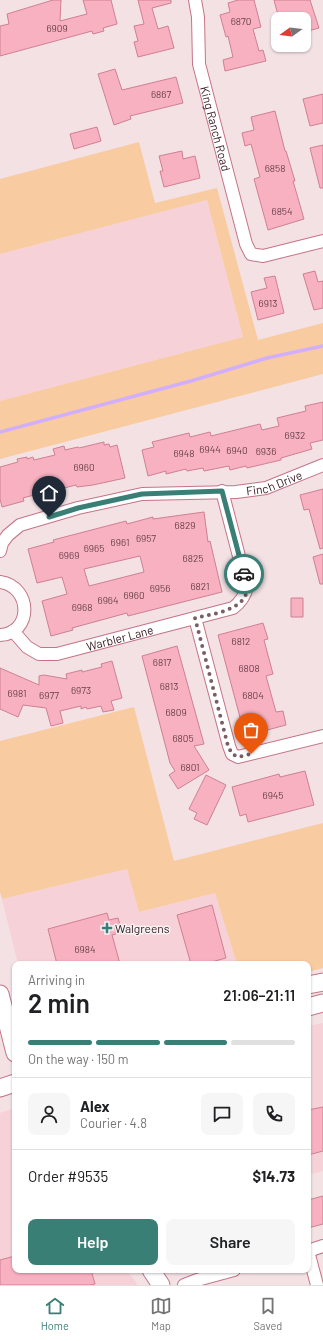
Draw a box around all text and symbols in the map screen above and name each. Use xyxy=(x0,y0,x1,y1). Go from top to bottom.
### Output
north arrow xyxy=(271,12,311,52)
map controls xyxy=(271,12,311,52)
house number: 6870 xyxy=(231,15,251,27)
house number: 6909 xyxy=(46,22,68,34)
street label: King Ranch Road xyxy=(198,85,234,173)
house number: 6867 xyxy=(151,88,171,100)
house number: 6858 xyxy=(265,162,285,174)
house number: 6854 xyxy=(271,205,293,217)
house number: 6913 xyxy=(259,297,277,309)
house number: 6932 xyxy=(285,429,305,441)
house number: 6944 xyxy=(199,443,221,455)
house number: 6940 xyxy=(226,444,248,456)
house number: 6936 xyxy=(256,445,276,457)
house number: 6948 xyxy=(173,447,195,459)
house number: 6960 xyxy=(73,461,95,473)
street label: Finch Drive xyxy=(245,467,304,498)
pin xyxy=(32,476,66,517)
icon: home xyxy=(38,482,60,504)
house number: 6829 xyxy=(175,519,195,531)
house number: 6957 xyxy=(136,532,156,544)
house number: 6961 xyxy=(111,536,129,548)
house number: 6965 xyxy=(84,542,104,554)
house number: 6969 xyxy=(59,549,79,561)
house number: 6825 xyxy=(183,552,203,564)
courier xyxy=(224,554,264,594)
icon: car xyxy=(233,563,255,585)
house number: 6821 xyxy=(190,580,210,592)
house number: 6956 xyxy=(150,582,170,594)
house number: 6960 xyxy=(123,589,145,601)
house number: 6964 xyxy=(97,594,119,606)
house number: 6968 xyxy=(72,601,92,613)
street label: Warbler Lane xyxy=(85,622,155,653)
house number: 6812 xyxy=(232,635,250,647)
house number: 6817 xyxy=(153,656,171,668)
house number: 6808 xyxy=(238,662,260,674)
house number: 6813 xyxy=(160,680,178,692)
house number: 6973 xyxy=(71,684,91,696)
house number: 6981 xyxy=(8,687,26,699)
house number: 6977 xyxy=(39,689,59,701)
house number: 6804 xyxy=(242,689,264,701)
house number: 6809 xyxy=(165,706,187,718)
pin xyxy=(234,713,268,754)
icon: bag xyxy=(240,719,262,741)
house number: 6805 xyxy=(172,732,194,744)
house number: 6801 xyxy=(180,761,200,773)
house number: 6945 xyxy=(262,789,284,801)
place label: Walgreens xyxy=(115,921,170,935)
marker: Walgreens xyxy=(102,923,112,933)
house number: 6984 xyxy=(74,943,96,955)
text: Arriving in xyxy=(28,972,85,988)
text: 21:06–21:11 xyxy=(223,986,295,1004)
text: 2 min xyxy=(28,987,90,1018)
text: On the way · 150 m xyxy=(28,1051,129,1067)
button: person xyxy=(28,1093,70,1135)
button: chat xyxy=(201,1093,243,1135)
button: phone xyxy=(253,1093,295,1135)
text: Alex xyxy=(80,1097,110,1115)
text: Courier · 4.8 xyxy=(80,1115,147,1131)
text: Order #9535 xyxy=(28,1167,108,1185)
text: $14.73 xyxy=(252,1167,295,1185)
button: Help xyxy=(28,1219,158,1265)
button: Share xyxy=(166,1219,295,1265)
tab: Home xyxy=(41,1295,69,1332)
tab: Map xyxy=(150,1295,172,1332)
tab: Saved xyxy=(253,1295,282,1332)

